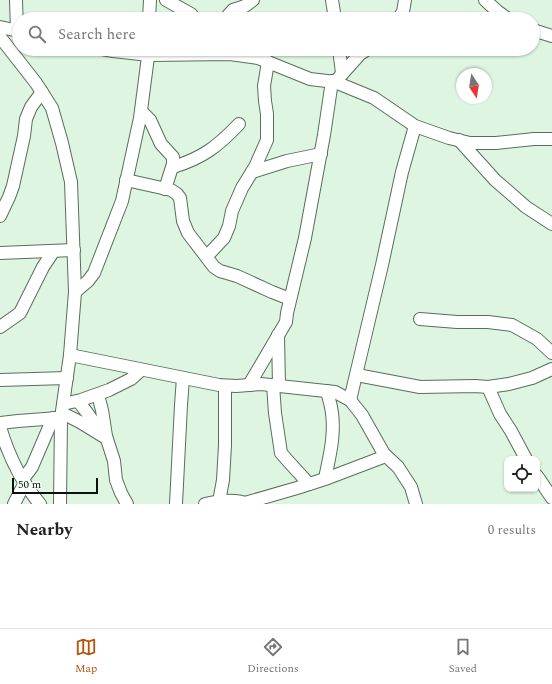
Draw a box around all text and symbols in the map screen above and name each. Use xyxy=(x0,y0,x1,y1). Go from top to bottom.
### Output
search box xyxy=(12,12,540,56)
icon: search xyxy=(26,23,48,45)
text: Search here xyxy=(58,23,136,46)
north arrow xyxy=(456,68,492,104)
map controls xyxy=(504,456,540,492)
button: locate xyxy=(504,456,540,492)
scale bar xyxy=(12,476,98,495)
text: 50 m xyxy=(18,476,41,493)
text: Nearby xyxy=(16,517,72,543)
text: 0 results xyxy=(488,520,536,540)
tab: Map xyxy=(75,636,97,677)
tab: Directions xyxy=(247,636,299,677)
tab: Saved xyxy=(449,636,477,677)

